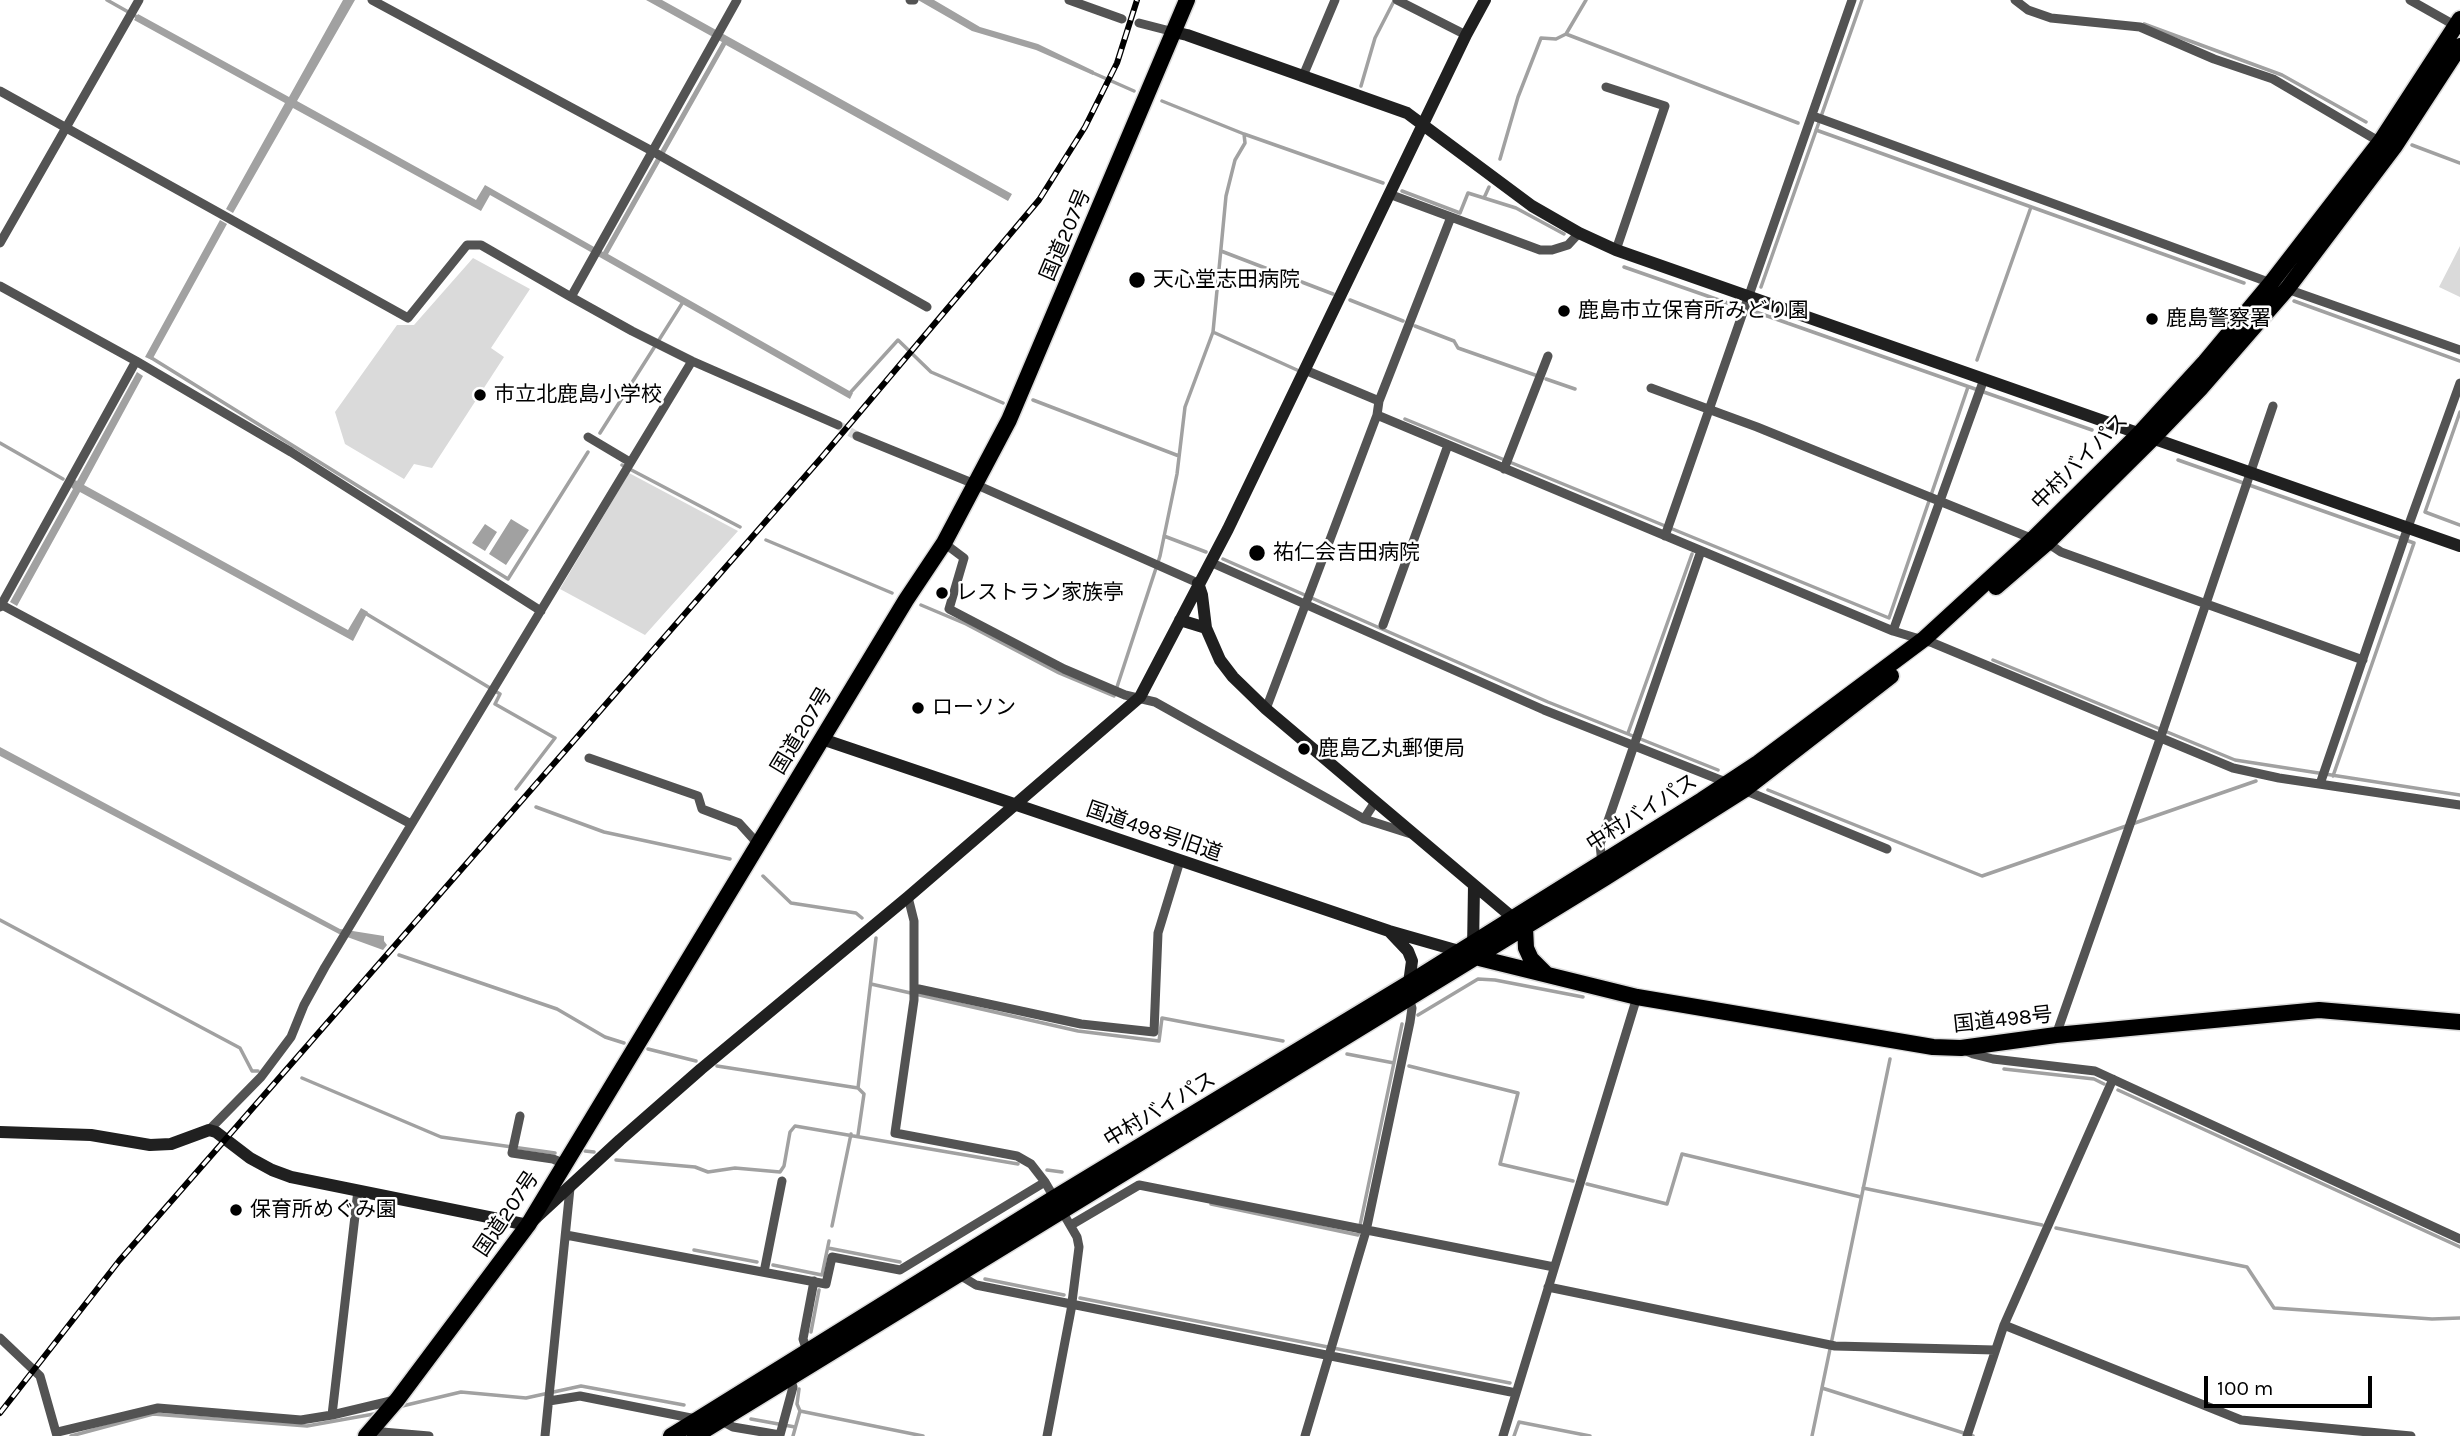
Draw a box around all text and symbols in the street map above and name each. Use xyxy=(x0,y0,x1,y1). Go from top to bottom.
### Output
street label: 国道207号 xyxy=(1035,185,1097,285)
place label: 天心堂志田病院 xyxy=(1153,267,1300,293)
marker: 天心堂志田病院 xyxy=(1127,270,1147,290)
place label: 鹿島市立保育所みどり園 xyxy=(1578,298,1809,324)
marker: 鹿島市立保育所みどり園 xyxy=(1556,303,1572,319)
place label: 鹿島警察署 xyxy=(2166,306,2271,332)
marker: 鹿島警察署 xyxy=(2144,311,2160,327)
place label: 市立北鹿島小学校 xyxy=(494,382,662,408)
marker: 市立北鹿島小学校 xyxy=(472,387,488,403)
street label: 中村バイパス xyxy=(2027,409,2133,515)
place label: 祐仁会吉田病院 xyxy=(1273,540,1420,566)
marker: 祐仁会吉田病院 xyxy=(1247,543,1267,563)
place label: レストラン家族亭 xyxy=(956,580,1124,606)
marker: レストラン家族亭 xyxy=(934,585,950,601)
street label: 国道207号 xyxy=(766,683,838,779)
place label: ローソン xyxy=(932,695,1016,721)
marker: ローソン xyxy=(910,700,926,716)
place label: 鹿島乙丸郵便局 xyxy=(1318,736,1465,762)
marker: 鹿島乙丸郵便局 xyxy=(1296,741,1312,757)
street label: 中村バイパス xyxy=(1582,769,1702,857)
street label: 国道498号旧道 xyxy=(1083,797,1225,867)
street label: 国道498号 xyxy=(1952,1002,2054,1038)
street label: 中村バイパス xyxy=(1100,1067,1220,1153)
street label: 国道207号 xyxy=(469,1167,545,1261)
place label: 保育所めぐみ園 xyxy=(250,1197,397,1223)
marker: 保育所めぐみ園 xyxy=(228,1202,244,1218)
scale bar xyxy=(2208,1362,2376,1406)
text: 100 m xyxy=(2217,1376,2274,1400)

